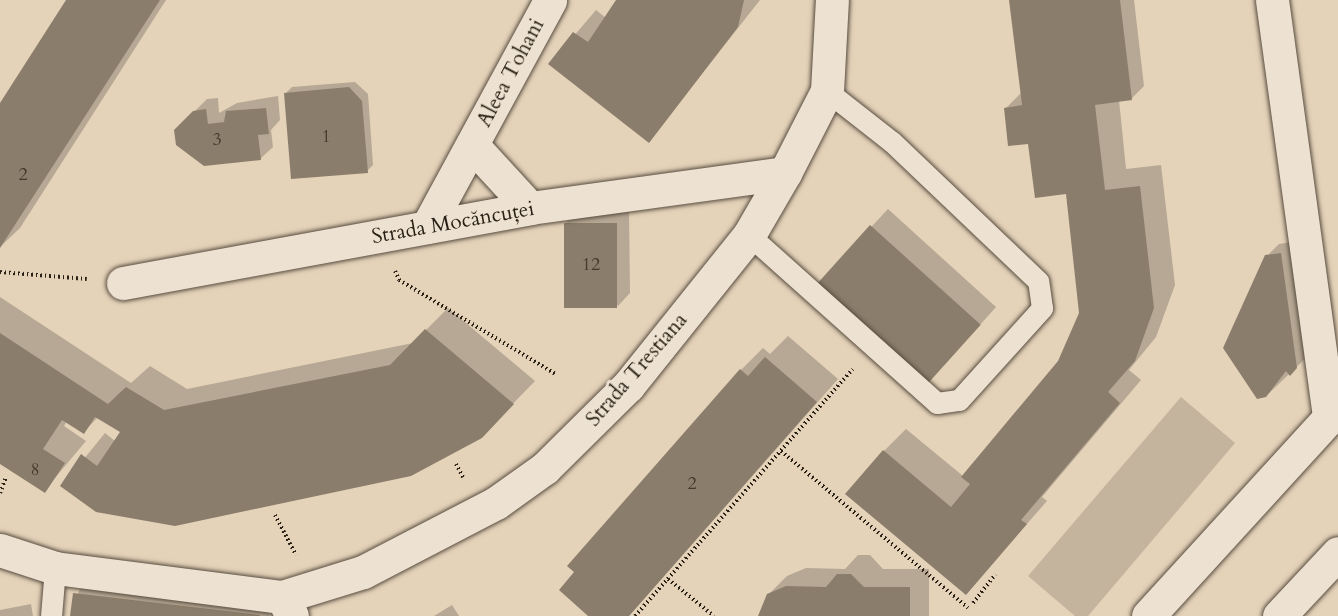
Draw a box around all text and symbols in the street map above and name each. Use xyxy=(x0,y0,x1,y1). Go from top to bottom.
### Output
street label: Aleea Tohani xyxy=(472,14,550,132)
house number: 1 xyxy=(321,126,331,148)
house number: 3 xyxy=(212,129,222,151)
house number: 2 xyxy=(18,164,28,186)
street label: Strada Mocăncuței xyxy=(370,196,536,250)
house number: 12 xyxy=(582,254,600,276)
street label: Strada Trestiana xyxy=(581,308,693,432)
house number: 8 xyxy=(30,459,40,481)
house number: 2 xyxy=(687,473,697,495)

